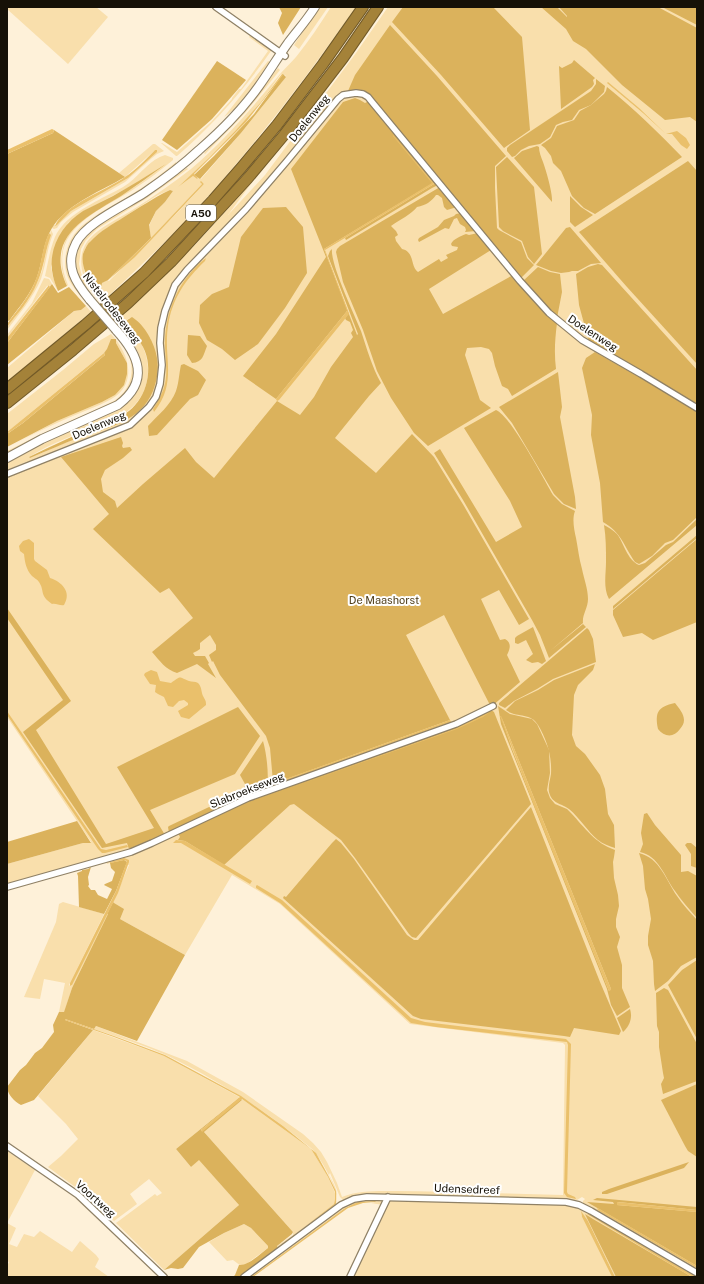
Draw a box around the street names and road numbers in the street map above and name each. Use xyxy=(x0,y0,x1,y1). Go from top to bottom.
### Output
street label: Doelenweg xyxy=(286,92,332,144)
road number: A50 xyxy=(186,205,216,221)
street label: Nistelrodeseweg xyxy=(81,270,143,346)
street label: Doelenweg xyxy=(566,312,620,354)
street label: Doelenweg xyxy=(70,408,128,442)
street label: Slabroekseweg xyxy=(208,770,286,810)
street label: Voortweg xyxy=(74,1178,118,1220)
street label: Udensedreef xyxy=(434,1182,501,1196)

